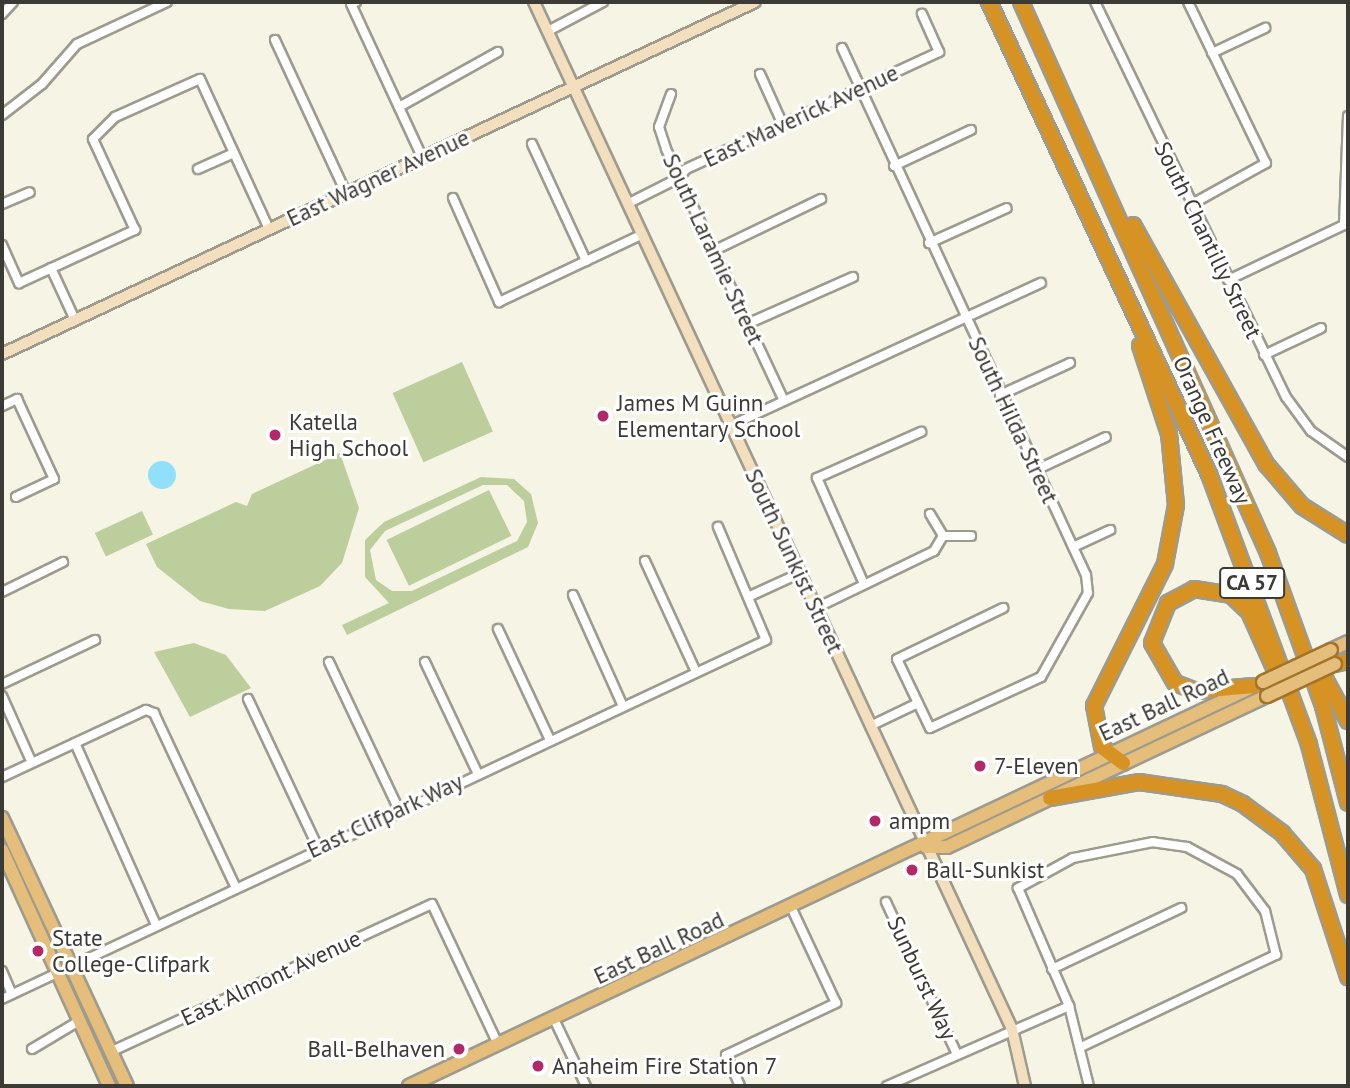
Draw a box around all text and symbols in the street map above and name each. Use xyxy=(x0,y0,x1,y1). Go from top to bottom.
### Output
street label: East Maverick Avenue xyxy=(699,59,903,173)
street label: East Wagner Avenue xyxy=(282,123,474,233)
street label: South Chantilly Street xyxy=(1148,137,1268,343)
street label: South Laramie Street xyxy=(657,149,769,349)
street label: South Hilda Street xyxy=(962,332,1064,508)
street label: Orange Freeway xyxy=(1167,352,1257,508)
place label: James M Guinn Elementary School xyxy=(617,389,801,443)
place label: Katella High School xyxy=(289,408,408,462)
marker: James M Guinn Elementary School xyxy=(595,408,611,424)
marker: Katella High School xyxy=(267,427,283,443)
street label: South Sunkist Street xyxy=(739,464,849,658)
road number: CA 57 xyxy=(1217,566,1287,600)
street label: East Ball Road xyxy=(1095,663,1233,747)
place label: 7-Eleven xyxy=(994,752,1079,780)
marker: 7-Eleven xyxy=(972,758,988,774)
street label: East Clifpark Way xyxy=(302,768,468,864)
place label: ampm xyxy=(889,807,950,835)
marker: ampm xyxy=(867,813,883,829)
place label: Ball-Sunkist xyxy=(926,856,1044,884)
marker: Ball-Sunkist xyxy=(904,862,920,878)
street label: East Ball Road xyxy=(590,906,728,990)
street label: Sunburst Way xyxy=(881,912,963,1044)
place label: State College-Clifpark xyxy=(52,924,210,978)
street label: East Almont Avenue xyxy=(176,924,366,1032)
marker: State College-Clifpark xyxy=(30,943,46,959)
place label: Ball-Belhaven xyxy=(308,1035,445,1063)
marker: Ball-Belhaven xyxy=(451,1041,467,1057)
place label: Anaheim Fire Station 7 xyxy=(552,1052,777,1080)
marker: Anaheim Fire Station 7 xyxy=(530,1058,546,1074)

